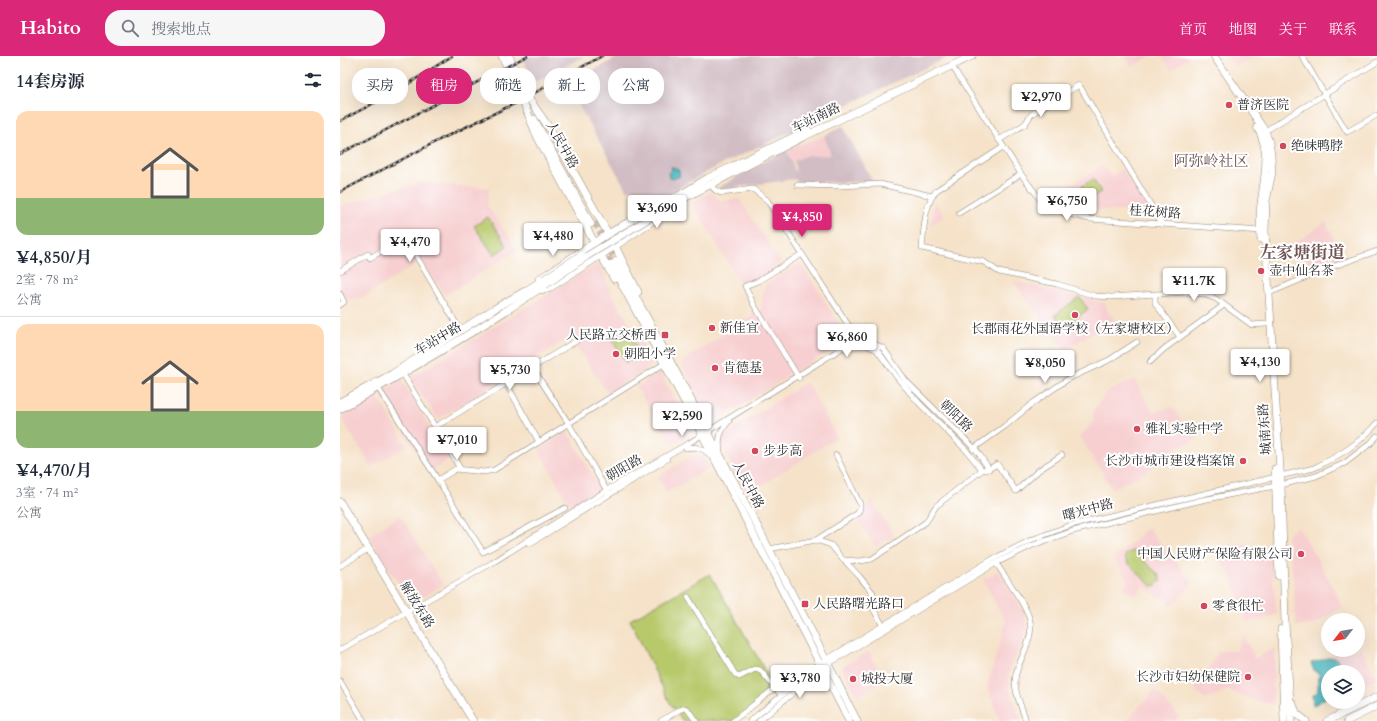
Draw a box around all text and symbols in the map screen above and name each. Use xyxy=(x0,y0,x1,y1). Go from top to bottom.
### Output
search box xyxy=(105,10,385,46)
text: Habito xyxy=(20,15,81,41)
icon: search xyxy=(119,17,141,39)
text: 搜索地点 xyxy=(151,19,211,39)
text: 首页 xyxy=(1179,20,1207,39)
text: 地图 xyxy=(1229,20,1257,39)
text: 关于 xyxy=(1279,20,1307,39)
text: 联系 xyxy=(1329,20,1357,39)
chip: 买房 xyxy=(352,68,408,104)
chip: 租房 xyxy=(416,68,472,104)
chip: 筛选 xyxy=(480,68,536,104)
chip: 新上 xyxy=(544,68,600,104)
chip: 公寓 xyxy=(608,68,664,104)
icon: filters xyxy=(302,69,324,91)
text: 14套房源 xyxy=(16,70,84,93)
pin: ¥2,970 xyxy=(1008,84,1074,118)
text: ¥2,970 xyxy=(1021,88,1061,106)
place label: 普济医院 xyxy=(1237,96,1289,114)
street label: 车站南路 xyxy=(789,99,843,137)
marker: 普济医院 xyxy=(1224,100,1234,110)
street label: 人民中路 xyxy=(542,118,582,172)
icon: home xyxy=(134,137,206,209)
place label: 绝味鸭脖 xyxy=(1291,137,1343,155)
marker: 绝味鸭脖 xyxy=(1278,141,1288,151)
district label: 阿弥岭社区 xyxy=(1173,151,1249,171)
pin: ¥6,750 xyxy=(1034,188,1100,222)
text: ¥6,750 xyxy=(1047,192,1087,210)
pin: ¥3,690 xyxy=(624,195,690,229)
text: ¥3,690 xyxy=(637,199,677,217)
street label: 桂花树路 xyxy=(1128,201,1182,223)
pin: ¥4,850 xyxy=(769,204,835,238)
text: ¥4,850 xyxy=(782,208,822,226)
pin: ¥4,480 xyxy=(520,223,586,257)
text: ¥4,480 xyxy=(533,227,573,245)
pin: ¥4,470 xyxy=(377,229,443,263)
text: ¥4,470 xyxy=(390,233,430,251)
district label: 左家塘街道 xyxy=(1260,241,1345,264)
text: ¥4,850/月 xyxy=(16,246,92,269)
place label: 壶中仙名茶 xyxy=(1269,262,1334,280)
marker: 壶中仙名茶 xyxy=(1256,266,1266,276)
pin: ¥11.7K xyxy=(1161,268,1227,302)
text: 2室 · 78 m² xyxy=(16,271,78,289)
text: ¥11.7K xyxy=(1172,272,1216,290)
text: 公寓 xyxy=(16,291,42,309)
marker: 长郡雨花外国语学校（左家塘校区） xyxy=(1070,310,1080,320)
street label: 车站中路 xyxy=(411,318,465,360)
place label: 新佳宜 xyxy=(720,319,759,337)
place label: 长郡雨花外国语学校（左家塘校区） xyxy=(971,320,1179,338)
marker: 新佳宜 xyxy=(707,323,717,333)
pin: ¥6,860 xyxy=(814,324,880,358)
place label: 人民路立交桥西 xyxy=(566,326,657,344)
text: ¥6,860 xyxy=(827,328,867,346)
marker: 人民路立交桥西 xyxy=(660,330,670,340)
place label: 朝阳小学 xyxy=(624,345,676,363)
marker: 朝阳小学 xyxy=(611,349,621,359)
pin: ¥4,130 xyxy=(1227,349,1293,383)
icon: home xyxy=(134,350,206,422)
pin: ¥8,050 xyxy=(1012,350,1078,384)
text: ¥4,130 xyxy=(1240,353,1280,371)
text: ¥8,050 xyxy=(1025,354,1065,372)
pin: ¥5,730 xyxy=(477,357,543,391)
place label: 肯德基 xyxy=(723,359,762,377)
text: ¥5,730 xyxy=(490,361,530,379)
marker: 肯德基 xyxy=(710,363,720,373)
street label: 朝阳路 xyxy=(936,396,976,436)
street label: 城南东路 xyxy=(1254,402,1276,456)
pin: ¥2,590 xyxy=(649,403,715,437)
text: ¥2,590 xyxy=(662,407,702,425)
place label: 雅礼实验中学 xyxy=(1145,420,1223,438)
marker: 雅礼实验中学 xyxy=(1132,424,1142,434)
pin: ¥7,010 xyxy=(424,427,490,461)
text: ¥7,010 xyxy=(437,431,477,449)
place label: 步步高 xyxy=(763,442,802,460)
marker: 步步高 xyxy=(750,446,760,456)
street label: 朝阳路 xyxy=(603,450,645,486)
place label: 长沙市城市建设档案馆 xyxy=(1105,452,1235,470)
marker: 长沙市城市建设档案馆 xyxy=(1238,456,1248,466)
street label: 人民中路 xyxy=(728,458,768,512)
text: ¥4,470/月 xyxy=(16,459,92,482)
text: 3室 · 74 m² xyxy=(16,484,78,502)
street label: 曙光中路 xyxy=(1061,495,1115,525)
text: 公寓 xyxy=(16,504,42,522)
place label: 中国人民财产保险有限公司 xyxy=(1137,545,1293,563)
marker: 中国人民财产保险有限公司 xyxy=(1296,549,1306,559)
street label: 解放东路 xyxy=(396,578,438,632)
place label: 人民路曙光路口 xyxy=(813,595,904,613)
place label: 零食很忙 xyxy=(1212,597,1264,615)
marker: 人民路曙光路口 xyxy=(800,599,810,609)
marker: 零食很忙 xyxy=(1199,601,1209,611)
north arrow xyxy=(1321,613,1365,657)
map controls xyxy=(1321,613,1365,709)
pin: ¥3,780 xyxy=(767,665,833,699)
button: layers xyxy=(1321,665,1365,709)
place label: 长沙市妇幼保健院 xyxy=(1136,668,1240,686)
text: ¥3,780 xyxy=(780,669,820,687)
place label: 城投大厦 xyxy=(861,670,913,688)
marker: 长沙市妇幼保健院 xyxy=(1243,672,1253,682)
marker: 城投大厦 xyxy=(848,674,858,684)

